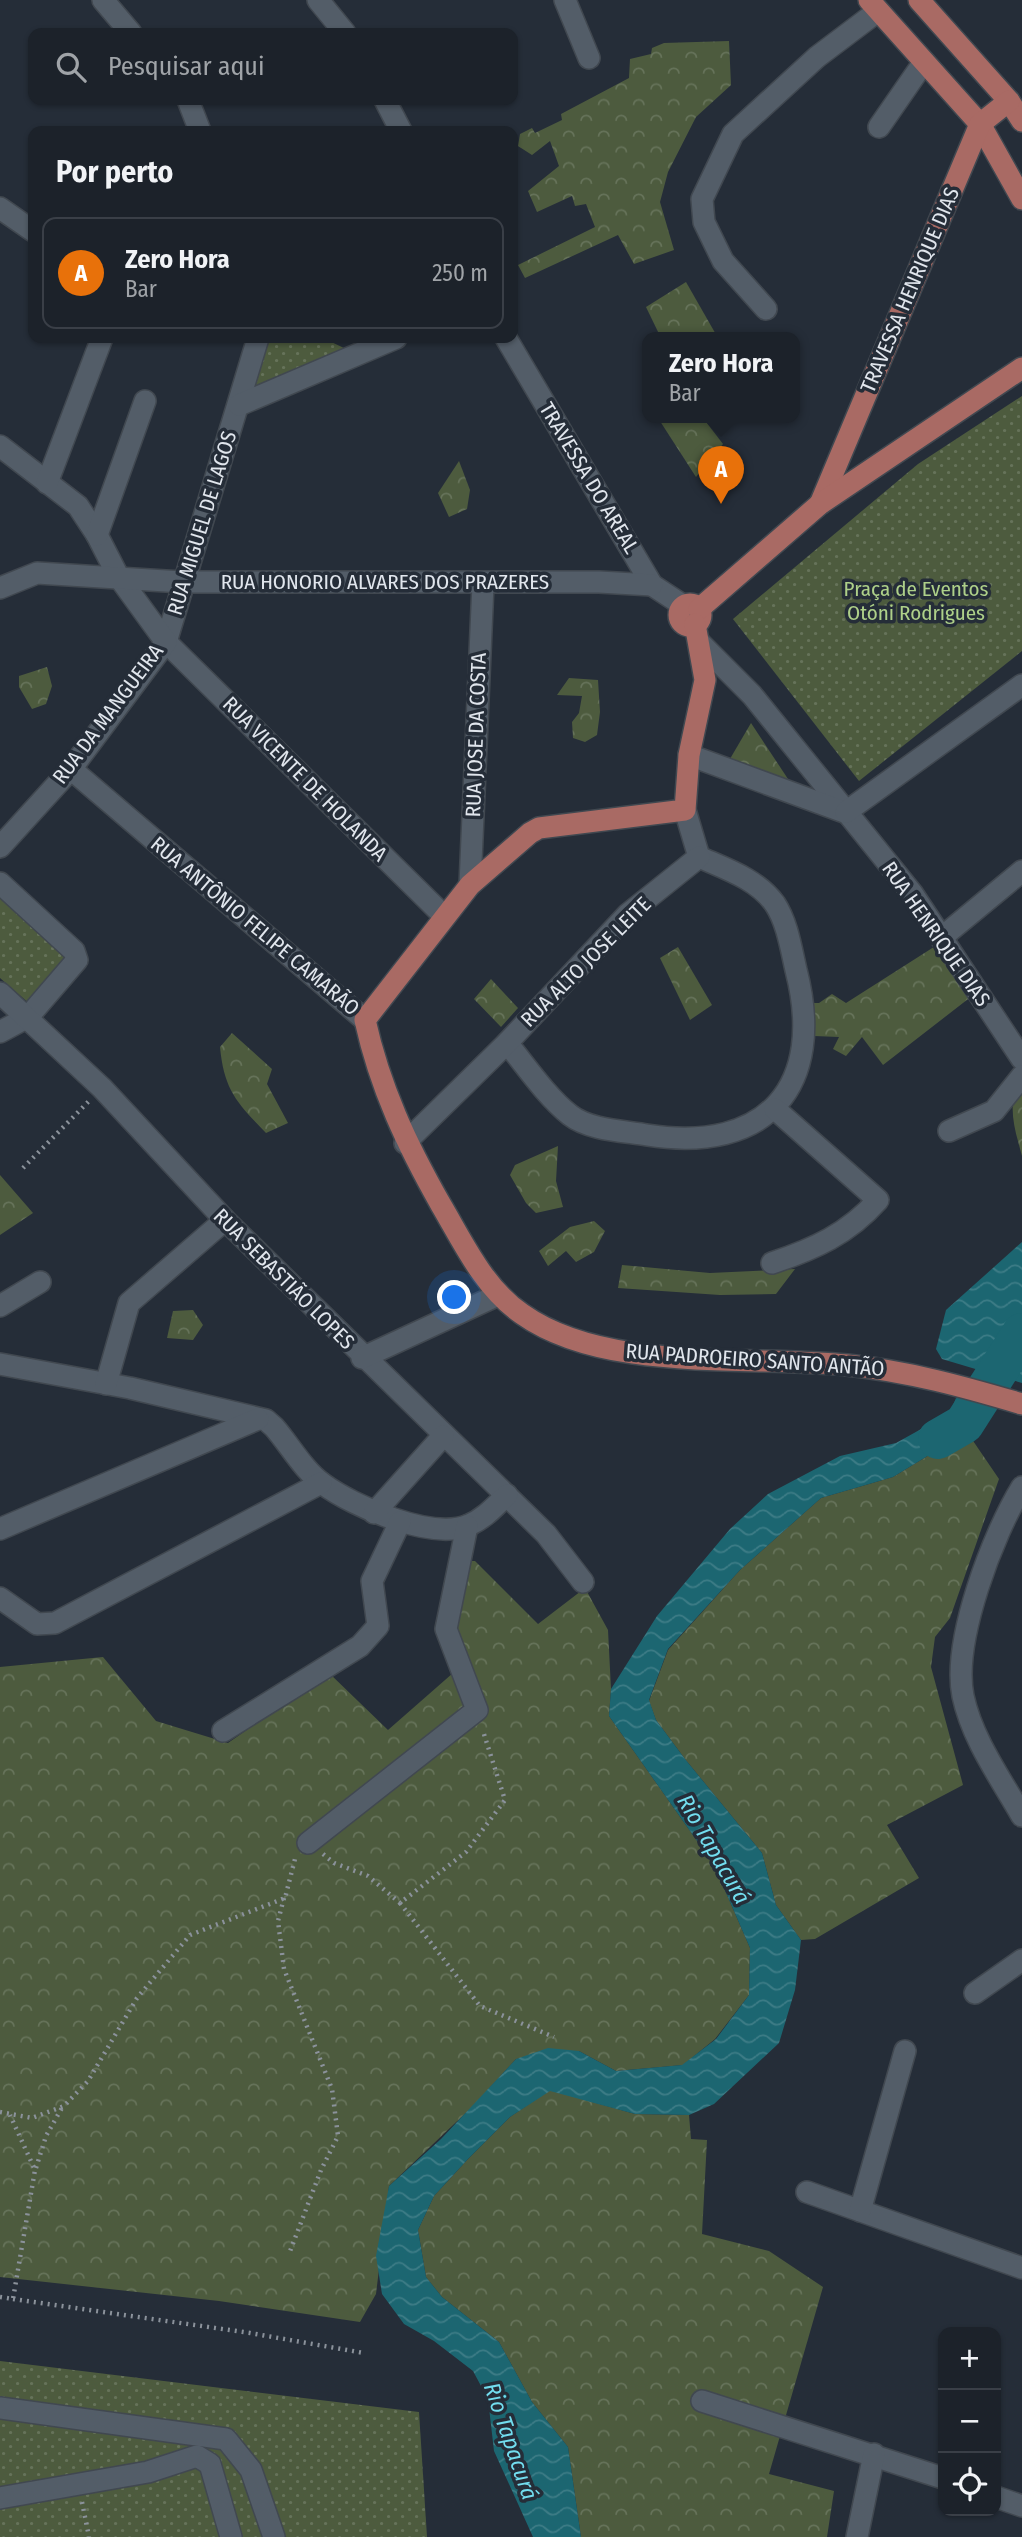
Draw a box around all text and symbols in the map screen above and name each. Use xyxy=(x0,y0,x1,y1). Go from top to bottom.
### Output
search box xyxy=(28,28,518,105)
icon: search xyxy=(52,48,90,86)
text: Pesquisar aqui xyxy=(108,51,265,82)
text: Por perto xyxy=(56,154,173,190)
street label: TRAVESSA HENRIQUE DIAS xyxy=(855,183,965,397)
text: Zero Hora xyxy=(125,244,230,275)
text: A xyxy=(75,259,87,287)
text: 250 m xyxy=(432,259,488,287)
text: Bar xyxy=(125,275,157,303)
popup xyxy=(642,332,800,423)
text: Zero Hora xyxy=(669,348,773,379)
text: Bar xyxy=(669,379,701,407)
street label: TRAVESSA DO AREAL xyxy=(534,398,645,559)
street label: RUA MIGUEL DE LAGOS xyxy=(162,428,242,618)
pin: A xyxy=(698,446,744,504)
street label: RUA HONORIO ALVARES DOS PRAZERES xyxy=(221,569,549,595)
park label: Praça de Eventos Otóni Rodrigues xyxy=(844,576,988,626)
street label: RUA DA MANGUEIRA xyxy=(47,639,169,789)
street label: RUA JOSE DA COSTA xyxy=(460,652,492,818)
street label: RUA VICENTE DE HOLANDA xyxy=(217,691,393,867)
street label: RUA ANTÔNIO FELIPE CAMARÃO xyxy=(145,831,365,1021)
street label: RUA HENRIQUE DIAS xyxy=(876,856,996,1012)
street label: RUA ALTO JOSE LEITE xyxy=(515,891,657,1033)
street label: RUA SEBASTIÃO LOPES xyxy=(208,1203,360,1355)
your location xyxy=(437,1280,471,1314)
street label: RUA PADROEIRO SANTO ANTÃO xyxy=(625,1338,885,1382)
water label: Rio Tapacurá xyxy=(671,1789,757,1909)
map controls xyxy=(938,2327,1001,2516)
button: + xyxy=(938,2327,1001,2390)
water label: Rio Tapacurá xyxy=(478,2379,544,2503)
button: − xyxy=(938,2390,1001,2453)
button: locate xyxy=(938,2453,1001,2516)

